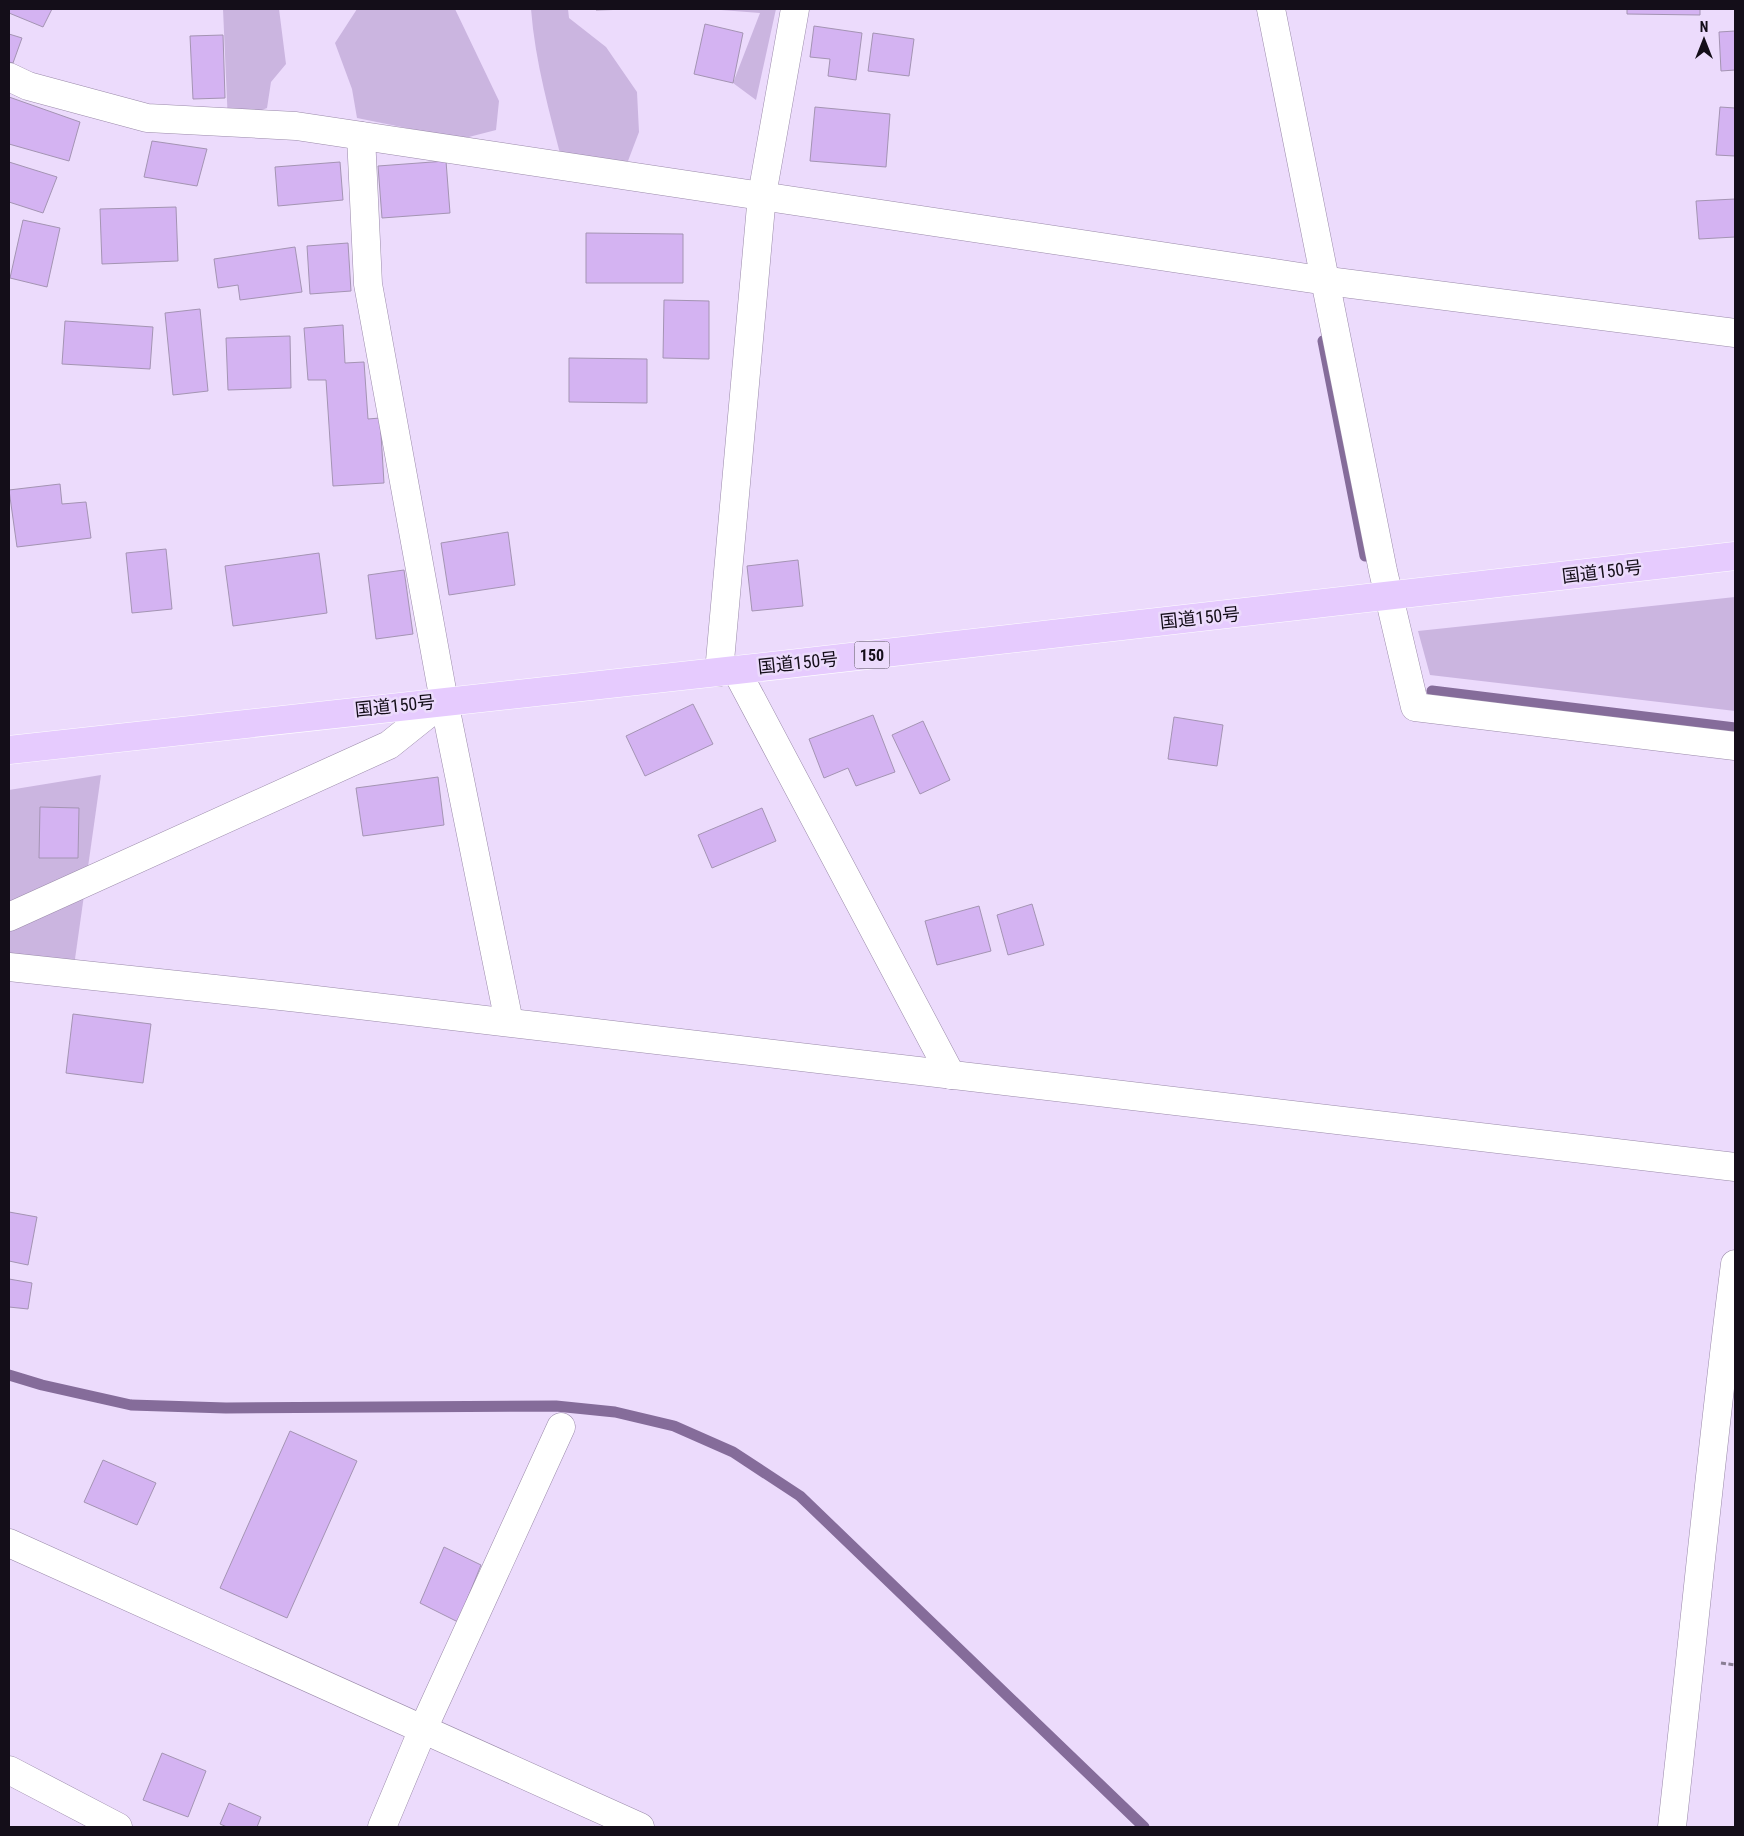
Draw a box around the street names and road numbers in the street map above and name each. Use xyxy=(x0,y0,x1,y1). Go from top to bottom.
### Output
street label: 国道150号 xyxy=(1561,556,1643,587)
street label: 国道150号 xyxy=(1159,603,1241,632)
road number: 150 xyxy=(854,642,890,668)
street label: 国道150号 xyxy=(757,648,839,677)
street label: 国道150号 xyxy=(354,691,436,720)

